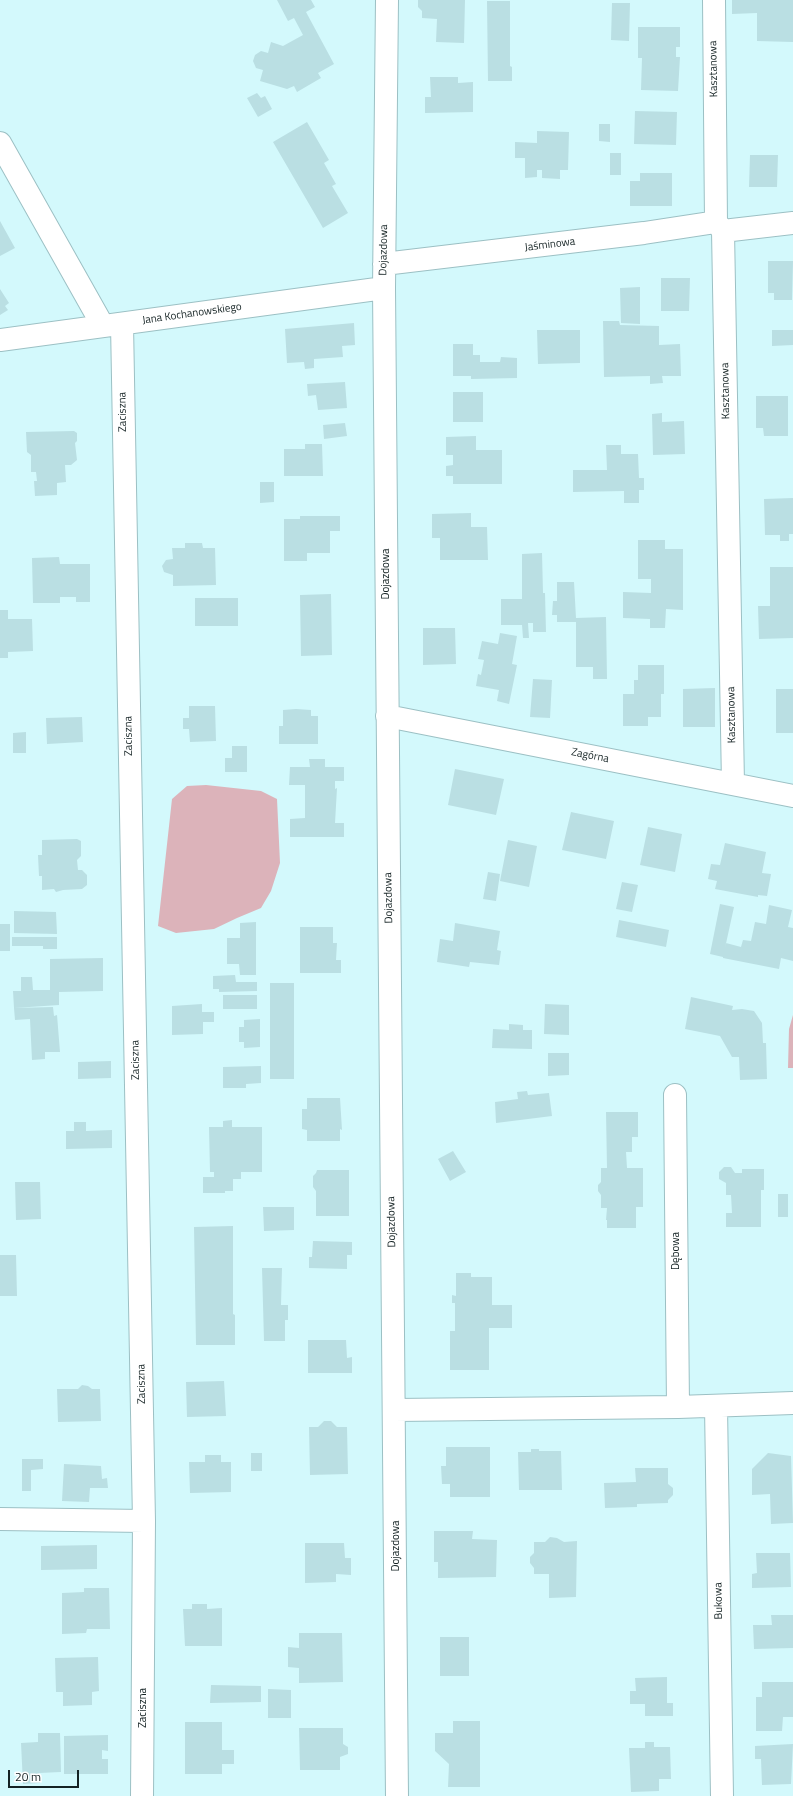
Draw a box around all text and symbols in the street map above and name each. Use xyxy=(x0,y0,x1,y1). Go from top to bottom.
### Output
street label: Kasztanowa xyxy=(707,41,721,97)
street label: Dojazdowa xyxy=(377,224,391,276)
street label: Jaśminowa xyxy=(524,235,576,255)
street label: Jana Kochanowskiego xyxy=(141,300,243,328)
street label: Kasztanowa xyxy=(719,363,733,419)
street label: Zaciszna xyxy=(116,392,130,432)
street label: Dojazdowa xyxy=(379,548,393,600)
street label: Kasztanowa xyxy=(725,687,739,743)
street label: Zaciszna xyxy=(122,716,136,756)
street label: Zagórna xyxy=(570,746,610,766)
street label: Dojazdowa xyxy=(382,872,396,924)
street label: Zaciszna xyxy=(129,1040,143,1080)
street label: Dojazdowa xyxy=(385,1196,399,1248)
street label: Dębowa xyxy=(669,1232,683,1270)
street label: Zaciszna xyxy=(135,1364,149,1404)
street label: Dojazdowa xyxy=(389,1520,403,1572)
street label: Bukowa xyxy=(712,1582,726,1620)
street label: Zaciszna xyxy=(136,1688,150,1728)
scale bar xyxy=(10,1762,81,1788)
text: 20 m xyxy=(15,1767,41,1786)

